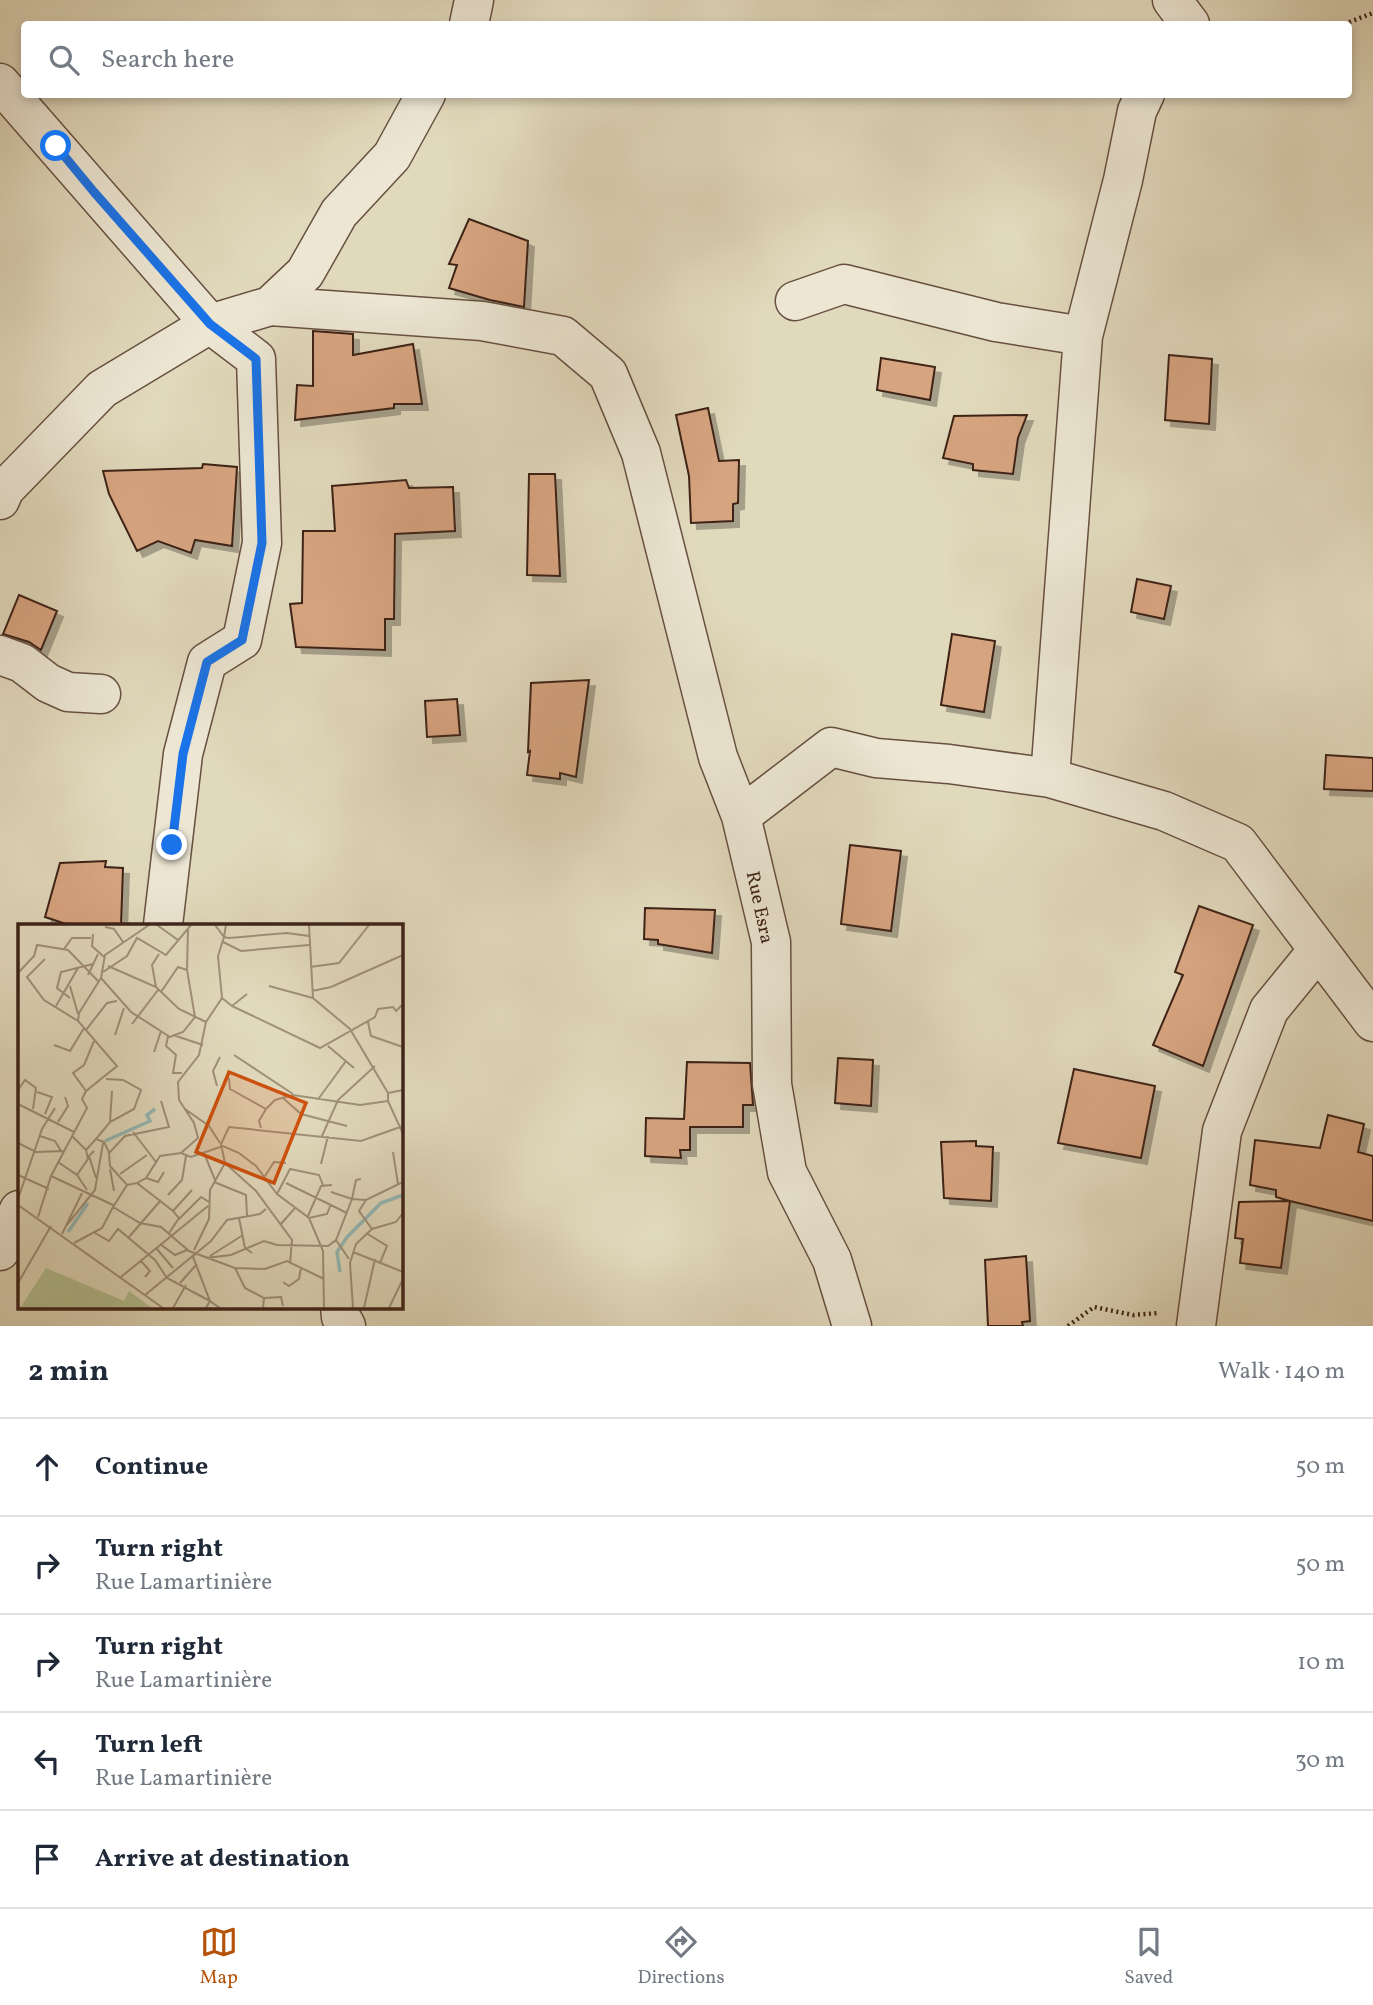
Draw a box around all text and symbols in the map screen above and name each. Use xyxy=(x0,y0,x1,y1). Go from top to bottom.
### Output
search box xyxy=(21,21,1352,98)
icon: search xyxy=(45,41,83,79)
text: Search here xyxy=(101,42,234,78)
route start xyxy=(40,130,71,161)
route end xyxy=(156,829,187,860)
street label: Rue Esra xyxy=(739,869,779,946)
inset map xyxy=(18,924,402,1308)
text: 2 min xyxy=(28,1351,109,1393)
text: Walk · 140 m xyxy=(1218,1356,1345,1388)
icon: ahead xyxy=(28,1448,66,1486)
text: Continue xyxy=(95,1449,208,1485)
text: 50 m xyxy=(1296,1451,1345,1483)
text: Turn right xyxy=(95,1531,223,1567)
icon: right xyxy=(28,1546,66,1584)
text: 50 m xyxy=(1296,1549,1345,1581)
text: Rue Lamartinière xyxy=(95,1567,272,1599)
text: Turn right xyxy=(95,1629,223,1665)
icon: right xyxy=(28,1644,66,1682)
text: 10 m xyxy=(1297,1647,1345,1679)
text: Rue Lamartinière xyxy=(95,1665,272,1697)
text: Turn left xyxy=(95,1727,203,1763)
icon: left xyxy=(28,1742,66,1780)
text: 30 m xyxy=(1295,1745,1345,1777)
text: Rue Lamartinière xyxy=(95,1763,272,1795)
icon: arrive xyxy=(28,1840,66,1878)
text: Arrive at destination xyxy=(95,1841,350,1877)
tab: Map xyxy=(200,1923,238,1991)
tab: Directions xyxy=(638,1923,725,1991)
tab: Saved xyxy=(1124,1923,1173,1991)

